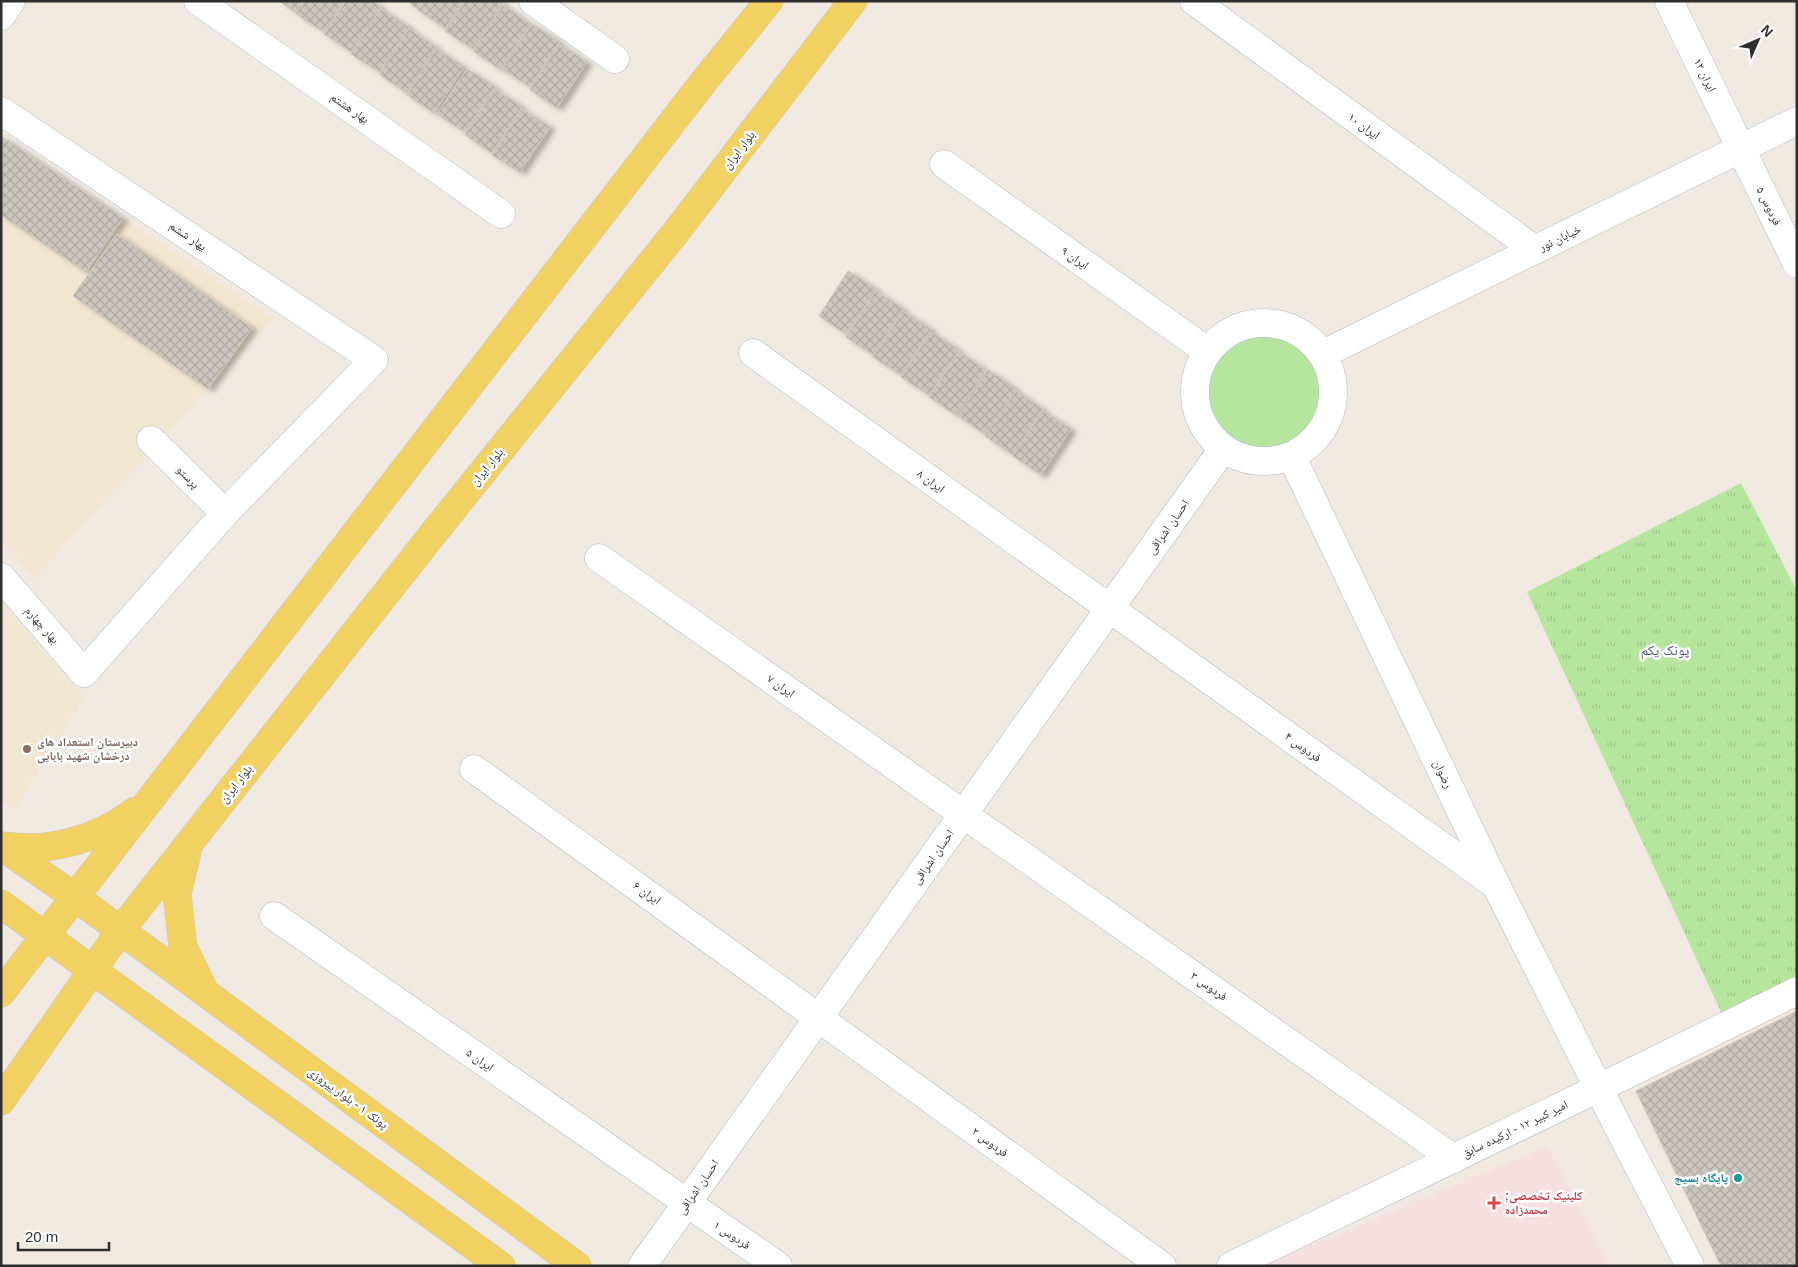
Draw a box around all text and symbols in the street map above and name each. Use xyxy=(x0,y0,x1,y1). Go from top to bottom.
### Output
north arrow xyxy=(1733,15,1783,65)
text: N xyxy=(1758,22,1776,40)
street label: ایران ۱۲ xyxy=(1691,56,1719,94)
street label: بهار هشتم xyxy=(328,90,372,127)
street label: ایران ۱۰ xyxy=(1345,110,1383,142)
street label: بلوار ایران xyxy=(720,128,758,172)
street label: فردوس ۵ xyxy=(1754,184,1784,228)
street label: یهار ششم xyxy=(166,218,209,254)
street label: خیابان نور xyxy=(1536,222,1584,255)
street label: ایران ۹ xyxy=(1058,244,1092,273)
street label: بلوار ایران xyxy=(468,445,507,489)
street label: پرستو xyxy=(174,463,203,492)
street label: ایران ۸ xyxy=(914,466,948,496)
street label: احسان اشراقی xyxy=(1144,497,1192,557)
street label: بهار چهارم xyxy=(21,604,62,647)
district label: پونک یکم xyxy=(1641,642,1689,660)
street label: ایران ۷ xyxy=(764,672,798,701)
street label: فردوس ۴ xyxy=(1282,729,1324,765)
place label: دبیرستان استعداد های درخشان شهید بابایی xyxy=(37,735,138,764)
marker: دبیرستان استعداد های درخشان شهید بابایی xyxy=(21,743,33,755)
street label: رضوان xyxy=(1430,758,1456,791)
street label: بلوار ایران xyxy=(217,762,255,806)
street label: احسان اشراقی xyxy=(909,827,957,887)
street label: ایران ۶ xyxy=(630,878,664,908)
street label: فردوس ۳ xyxy=(1188,968,1230,1004)
street label: ایران ۵ xyxy=(463,1046,497,1075)
street label: پونک ۱ - بلوار پیروزی xyxy=(305,1064,391,1132)
street label: امیر کبیر ۱۲ - ارکیده سابق xyxy=(1460,1097,1570,1161)
street label: فردوس ۲ xyxy=(969,1124,1011,1160)
street label: احسان اشراقی xyxy=(674,1157,722,1217)
place label: پایگاه بسیج xyxy=(1674,1171,1728,1186)
marker: پایگاه بسیج xyxy=(1732,1172,1744,1184)
place label: ;کلینیک تخصصی محمدزاده xyxy=(1505,1189,1583,1217)
marker: ;کلینیک تخصصی محمدزاده xyxy=(1487,1196,1501,1210)
street label: فردوس ۱ xyxy=(711,1218,753,1252)
scale bar xyxy=(18,1220,109,1252)
text: 20 m xyxy=(25,1228,58,1245)

